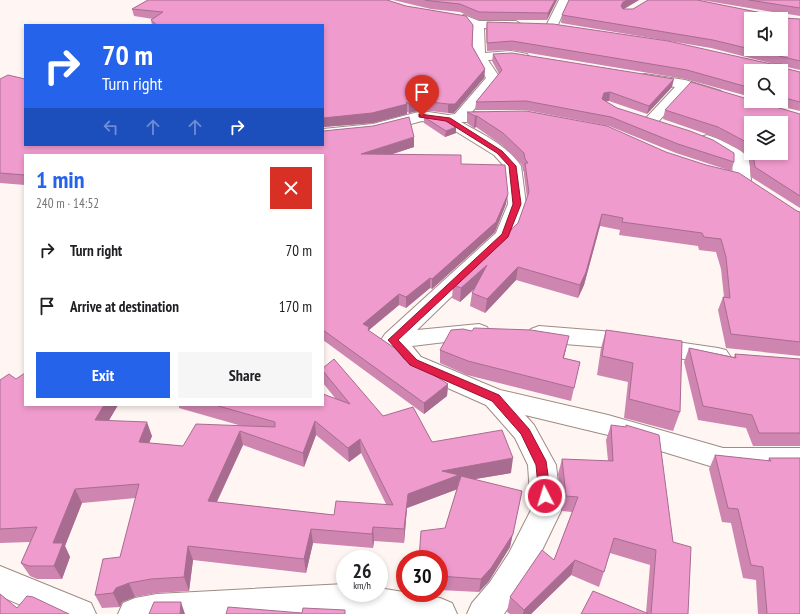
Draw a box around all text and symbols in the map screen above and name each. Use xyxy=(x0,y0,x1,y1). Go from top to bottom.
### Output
map controls xyxy=(744,12,788,160)
button: sound xyxy=(744,12,788,56)
text: 70 m xyxy=(102,36,153,73)
icon: right xyxy=(36,40,88,92)
button: search xyxy=(744,64,788,108)
text: Turn right xyxy=(102,72,162,95)
pin xyxy=(405,75,439,116)
icon: arrive xyxy=(411,81,433,103)
icon: left xyxy=(100,116,122,138)
icon: ahead xyxy=(142,116,164,138)
icon: ahead xyxy=(184,116,206,138)
icon: right xyxy=(226,116,248,138)
button: layers xyxy=(744,116,788,160)
text: 1 min xyxy=(36,164,84,195)
button: close xyxy=(270,167,312,209)
text: 240 m · 14:52 xyxy=(36,195,99,212)
icon: right xyxy=(36,239,58,261)
text: Turn right xyxy=(70,241,122,260)
text: 70 m xyxy=(286,241,312,260)
icon: arrive xyxy=(36,295,58,317)
text: Arrive at destination xyxy=(70,297,179,316)
text: 170 m xyxy=(279,297,312,316)
button: Exit xyxy=(36,352,170,398)
button: Share xyxy=(178,352,312,398)
position arrow xyxy=(524,475,566,517)
speed limit sign: 30 xyxy=(396,550,448,602)
text: 26 xyxy=(352,558,372,584)
text: km/h xyxy=(353,579,371,592)

